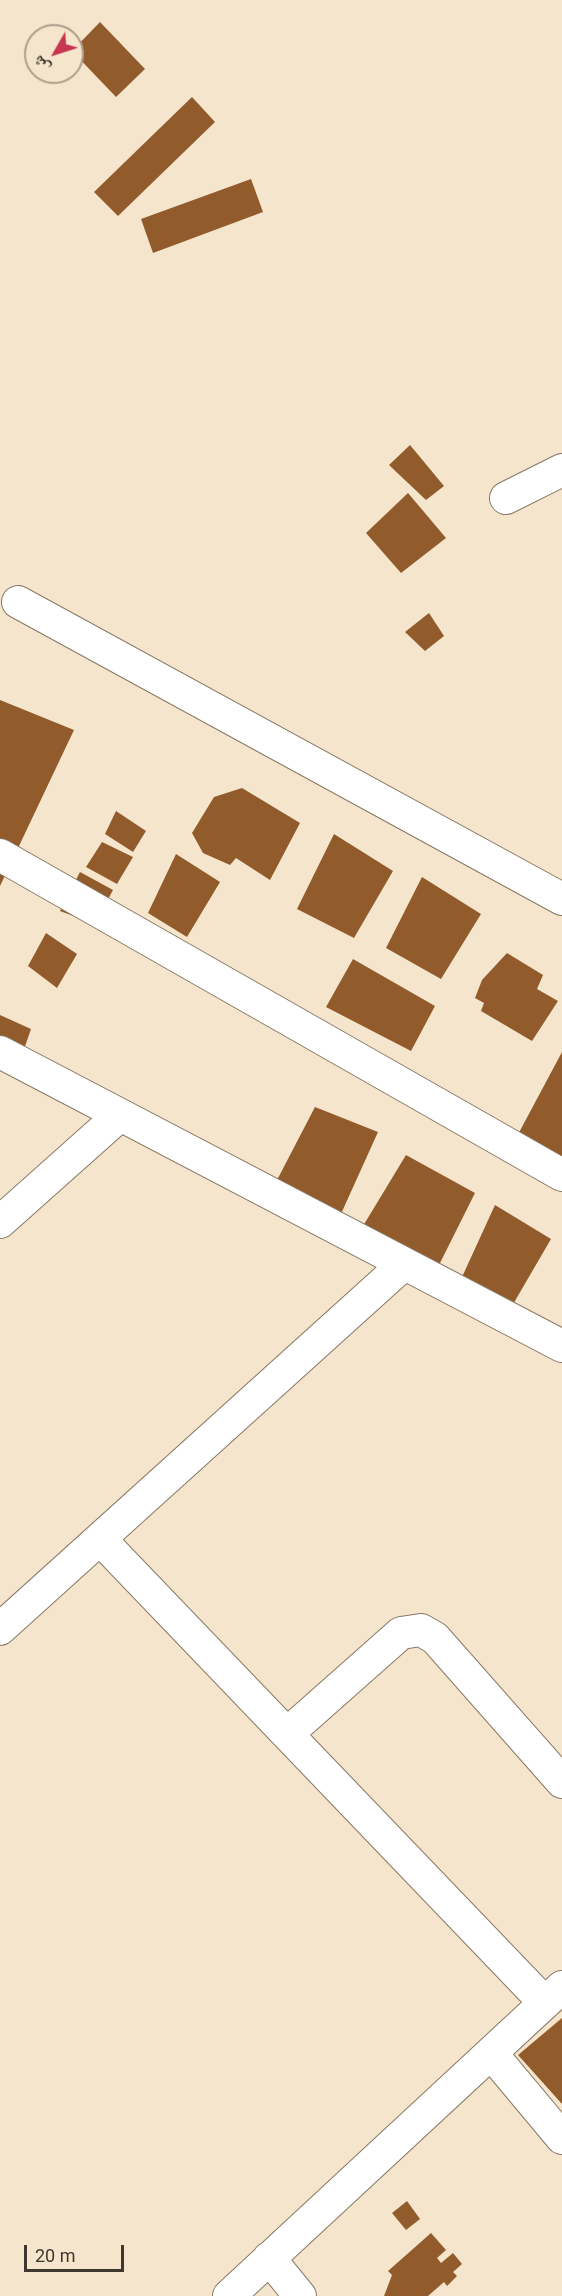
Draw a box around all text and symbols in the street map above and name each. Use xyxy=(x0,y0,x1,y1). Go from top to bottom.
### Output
north arrow xyxy=(24,24,84,84)
text: ش xyxy=(28,52,54,77)
scale bar xyxy=(27,2233,128,2271)
text: 20 m xyxy=(35,2245,75,2266)

